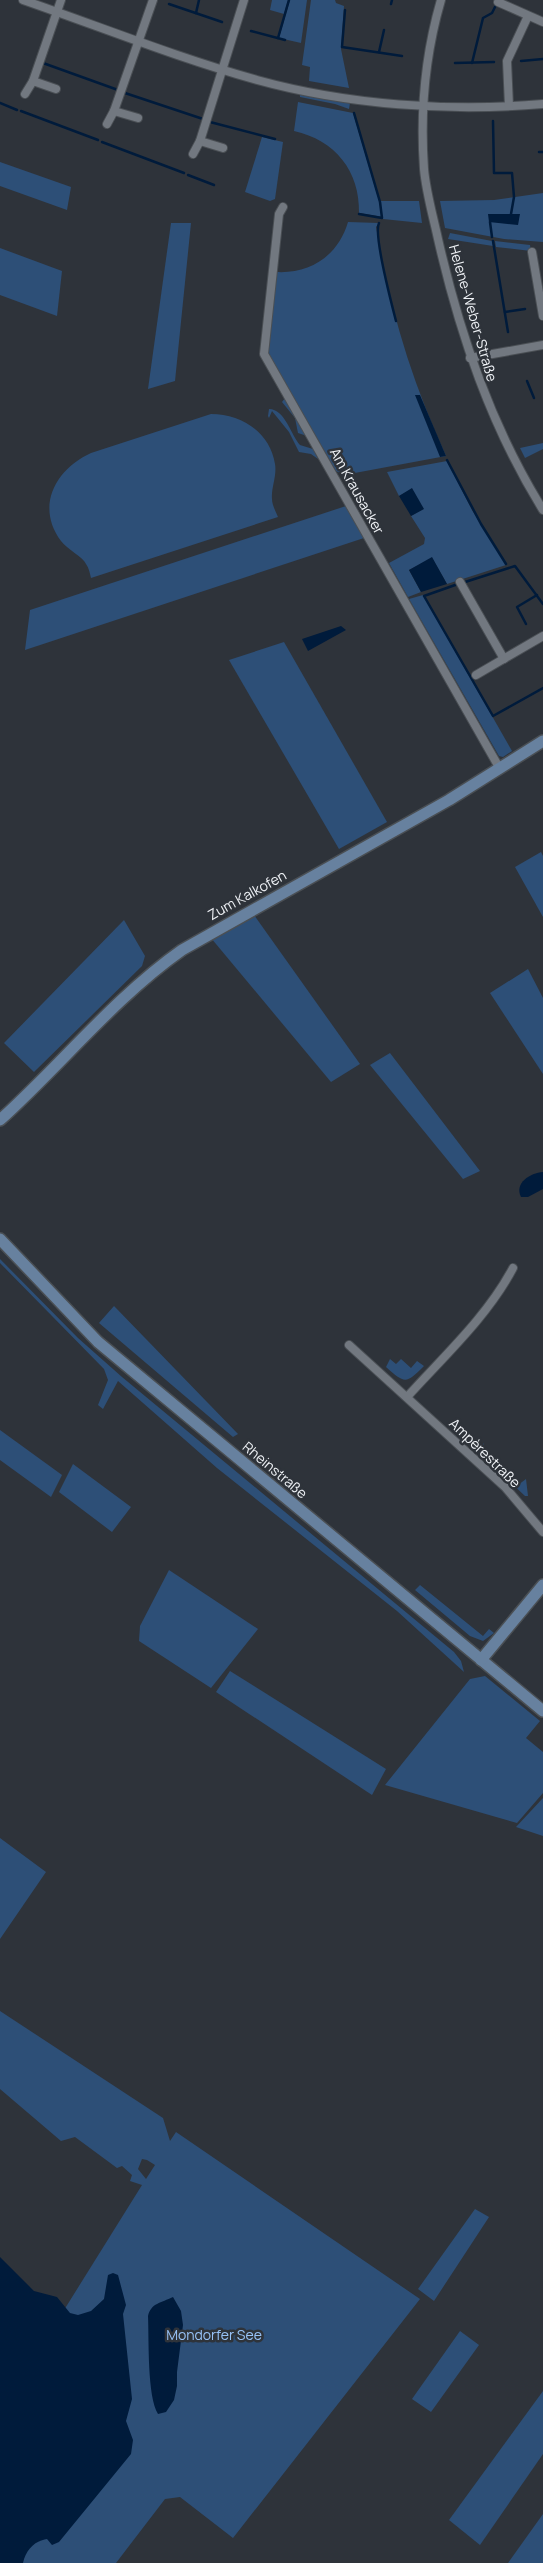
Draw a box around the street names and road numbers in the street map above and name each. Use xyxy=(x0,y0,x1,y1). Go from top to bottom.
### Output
street label: Helene-Weber-Straße xyxy=(445,242,502,384)
street label: Am Krausacker xyxy=(326,444,389,537)
street label: Zum Kalkofen xyxy=(204,865,289,924)
street label: Ampèrestraße xyxy=(446,1414,525,1492)
street label: Rheinstraße xyxy=(239,1437,312,1502)

